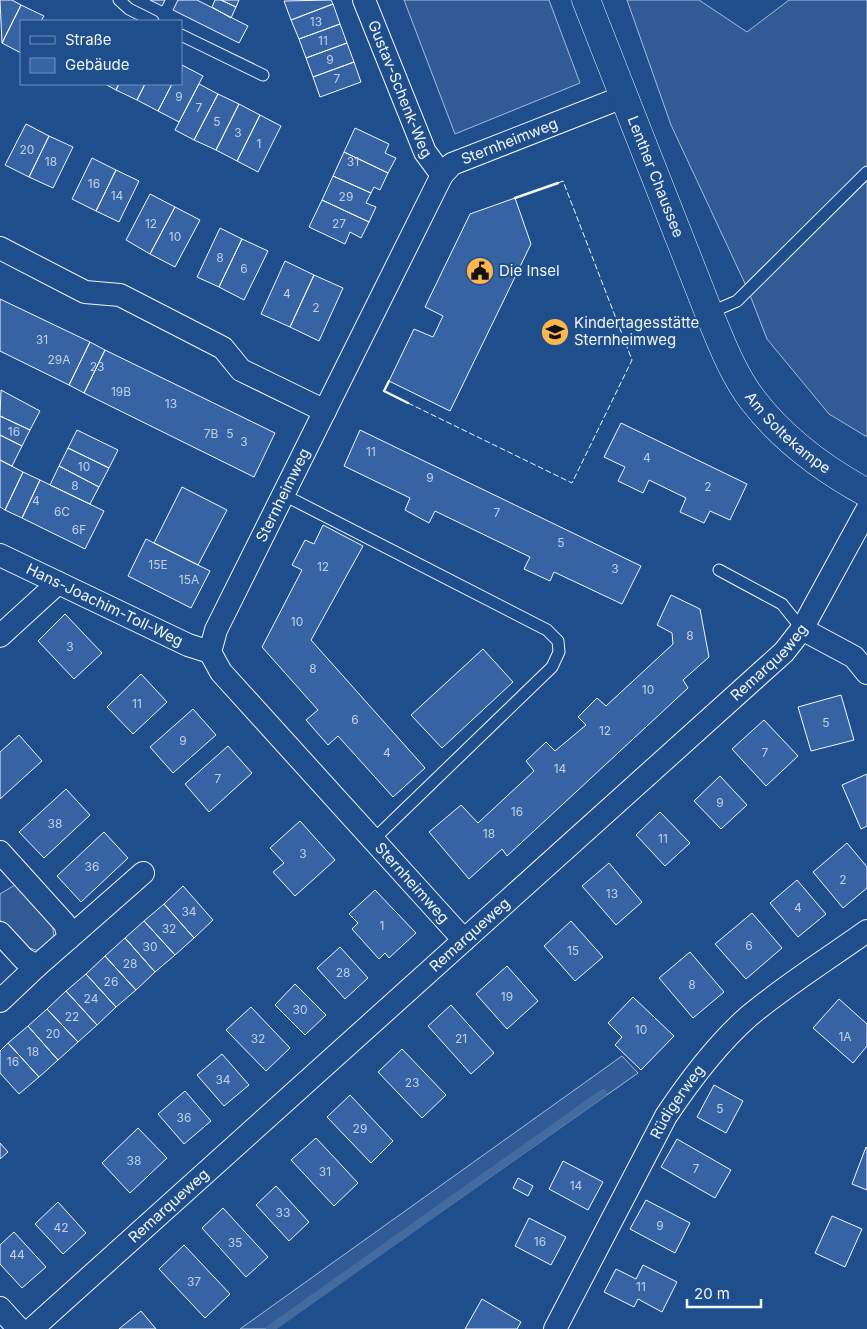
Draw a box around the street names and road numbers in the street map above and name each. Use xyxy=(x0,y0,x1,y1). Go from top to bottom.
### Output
street label: Gustav-Schenk-Weg xyxy=(364,17,436,162)
street label: Lenther Chaussee xyxy=(624,113,688,240)
street label: Sternheimweg xyxy=(458,114,560,169)
street label: Am Soltekampe xyxy=(741,388,834,477)
street label: Sternheimweg xyxy=(251,445,314,545)
street label: Hans-Joachim-Toll-Weg xyxy=(23,559,186,650)
street label: Remarqueweg xyxy=(726,620,811,705)
street label: Sternheimweg xyxy=(371,838,454,927)
street label: Remarqueweg xyxy=(425,893,514,976)
street label: Rüdigerweg xyxy=(646,1061,708,1142)
street label: Remarqueweg xyxy=(124,1164,213,1247)

